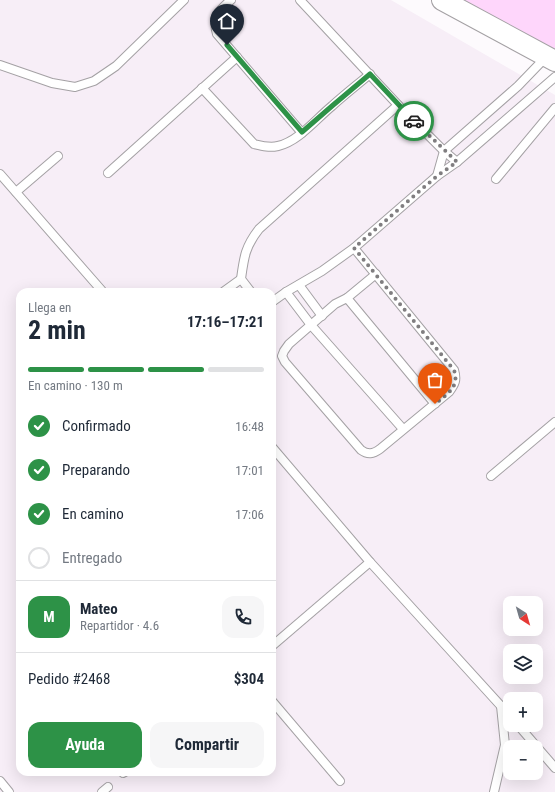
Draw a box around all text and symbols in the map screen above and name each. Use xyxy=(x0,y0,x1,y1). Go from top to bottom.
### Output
pin xyxy=(210,4,244,45)
icon: home xyxy=(216,10,238,32)
courier xyxy=(394,101,434,141)
icon: car xyxy=(403,110,425,132)
text: Llega en xyxy=(28,300,71,315)
text: 17:16–17:21 xyxy=(187,313,264,331)
text: 2 min xyxy=(28,315,86,345)
pin xyxy=(418,363,452,404)
icon: bag xyxy=(424,369,446,391)
text: En camino · 130 m xyxy=(28,378,123,393)
icon: check xyxy=(28,415,50,437)
text: Confirmado xyxy=(62,417,131,435)
text: 16:48 xyxy=(235,419,264,434)
icon: check xyxy=(28,459,50,481)
text: Preparando xyxy=(62,461,130,479)
text: 17:01 xyxy=(235,463,264,478)
icon: check xyxy=(28,503,50,525)
text: En camino xyxy=(62,505,124,523)
text: 17:06 xyxy=(235,507,264,522)
text: Entregado xyxy=(62,549,122,567)
button: phone xyxy=(222,596,264,638)
north arrow xyxy=(503,596,543,636)
map controls xyxy=(503,596,543,780)
text: Mateo xyxy=(80,600,118,618)
text: M xyxy=(43,608,55,626)
text: Repartidor · 4.6 xyxy=(80,618,159,633)
button: layers xyxy=(503,644,543,684)
text: Pedido #2468 xyxy=(28,670,110,688)
text: $304 xyxy=(234,670,264,688)
button: + xyxy=(503,692,543,732)
button: Ayuda xyxy=(28,722,142,768)
button: Compartir xyxy=(150,722,264,768)
button: − xyxy=(503,740,543,780)

